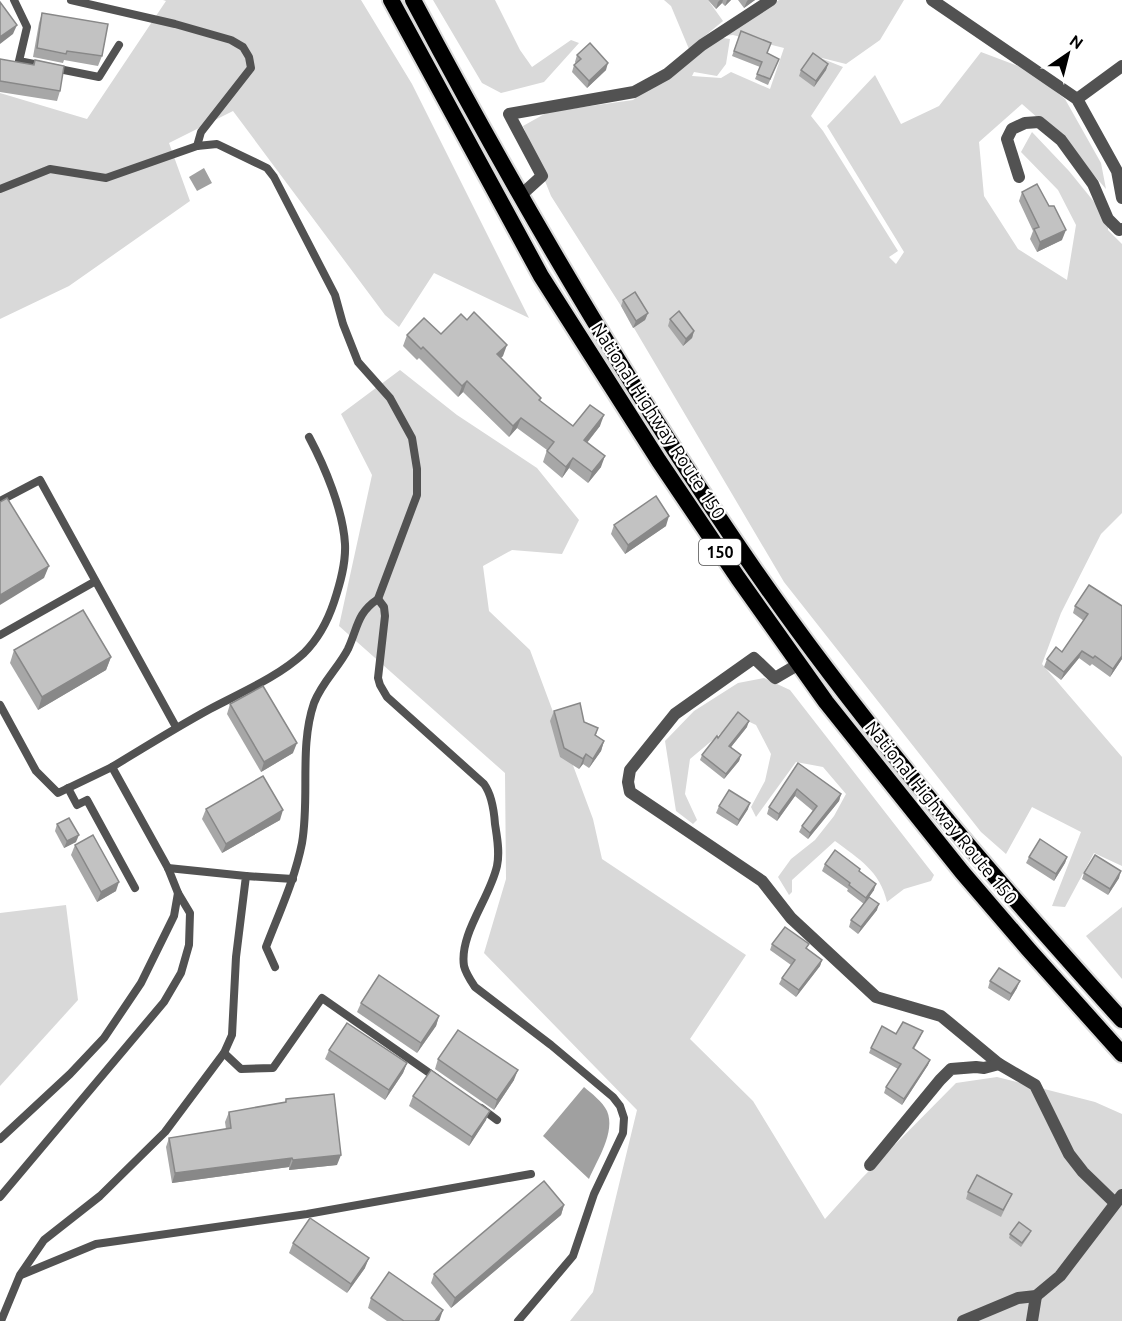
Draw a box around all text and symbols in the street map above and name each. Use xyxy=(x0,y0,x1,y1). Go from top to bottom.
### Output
north arrow xyxy=(1038,24,1098,84)
text: N xyxy=(1067,31,1087,53)
street label: National Highway Route 150 xyxy=(588,319,730,522)
road number: 150 xyxy=(699,539,741,565)
street label: National Highway Route 150 xyxy=(862,717,1022,908)

